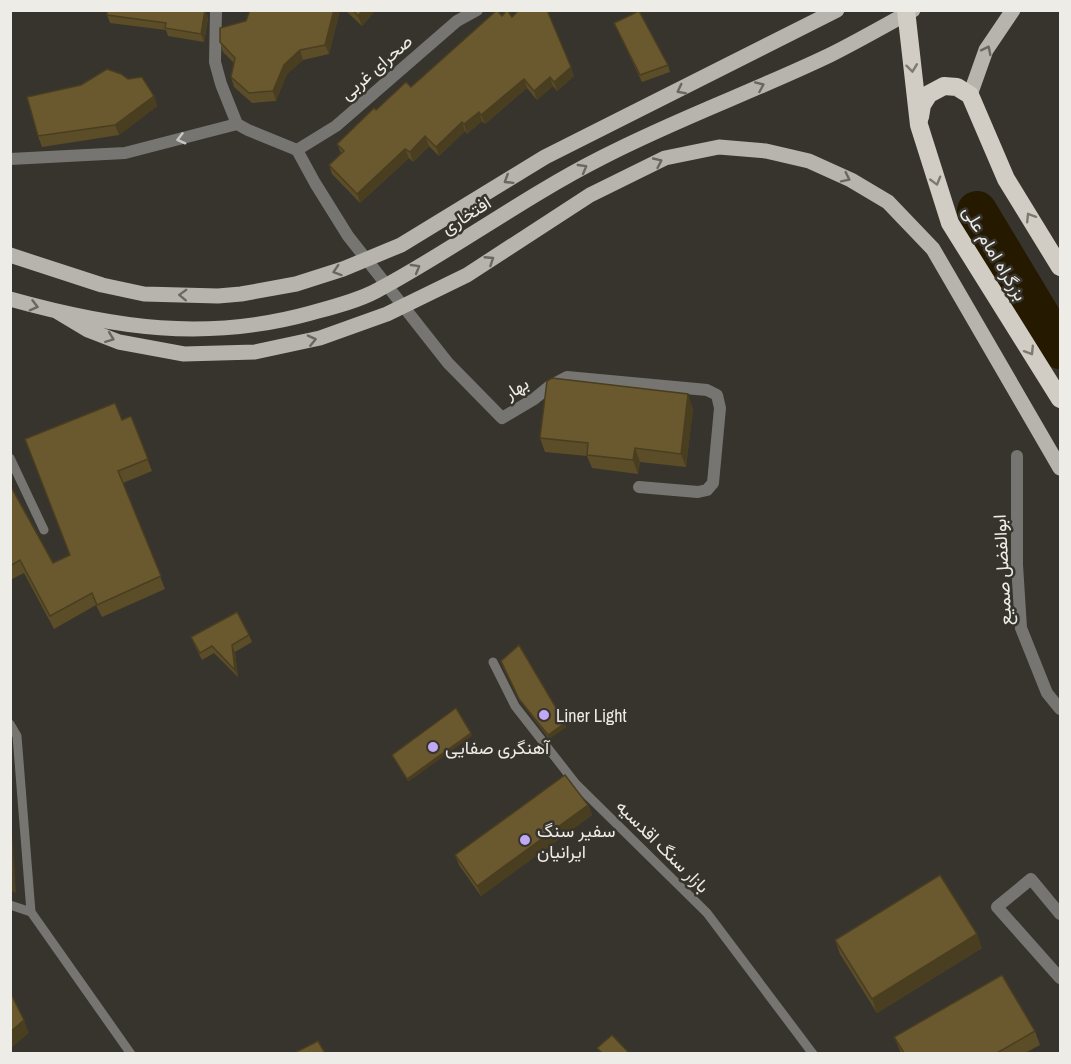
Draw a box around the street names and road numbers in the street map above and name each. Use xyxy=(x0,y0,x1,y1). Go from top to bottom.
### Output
street label: صحرای غربی xyxy=(334,29,418,105)
street label: افتخاری xyxy=(436,190,496,240)
street label: بزرگراه امام علی xyxy=(957,201,1033,305)
street label: بهار xyxy=(498,371,533,406)
street label: ابوالفضل صمیع xyxy=(987,514,1017,626)
street label: بازار سنگ اقدسیه xyxy=(611,794,715,898)

